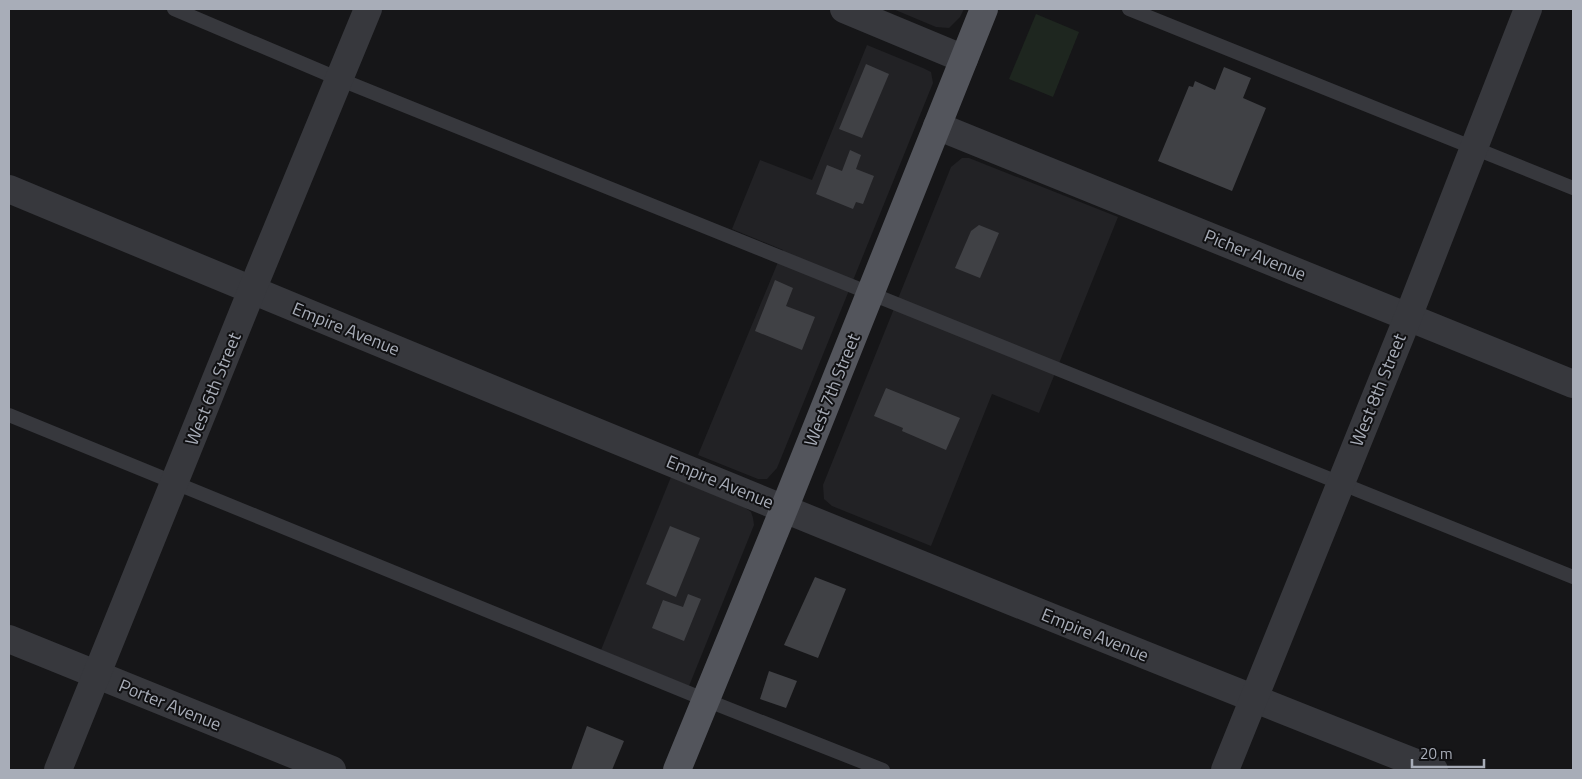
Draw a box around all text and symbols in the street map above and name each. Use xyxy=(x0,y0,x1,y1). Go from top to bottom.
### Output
street label: Picher Avenue xyxy=(1200,222,1310,287)
street label: Empire Avenue xyxy=(288,295,404,362)
street label: West 6th Street xyxy=(178,328,248,449)
street label: West 7th Street xyxy=(797,329,867,450)
street label: West 8th Street xyxy=(1343,329,1413,450)
street label: Empire Avenue xyxy=(662,448,778,515)
street label: Empire Avenue xyxy=(1037,601,1153,668)
street label: Porter Avenue xyxy=(115,672,225,737)
scale bar xyxy=(1412,736,1484,768)
text: 20 m xyxy=(1420,742,1453,765)

